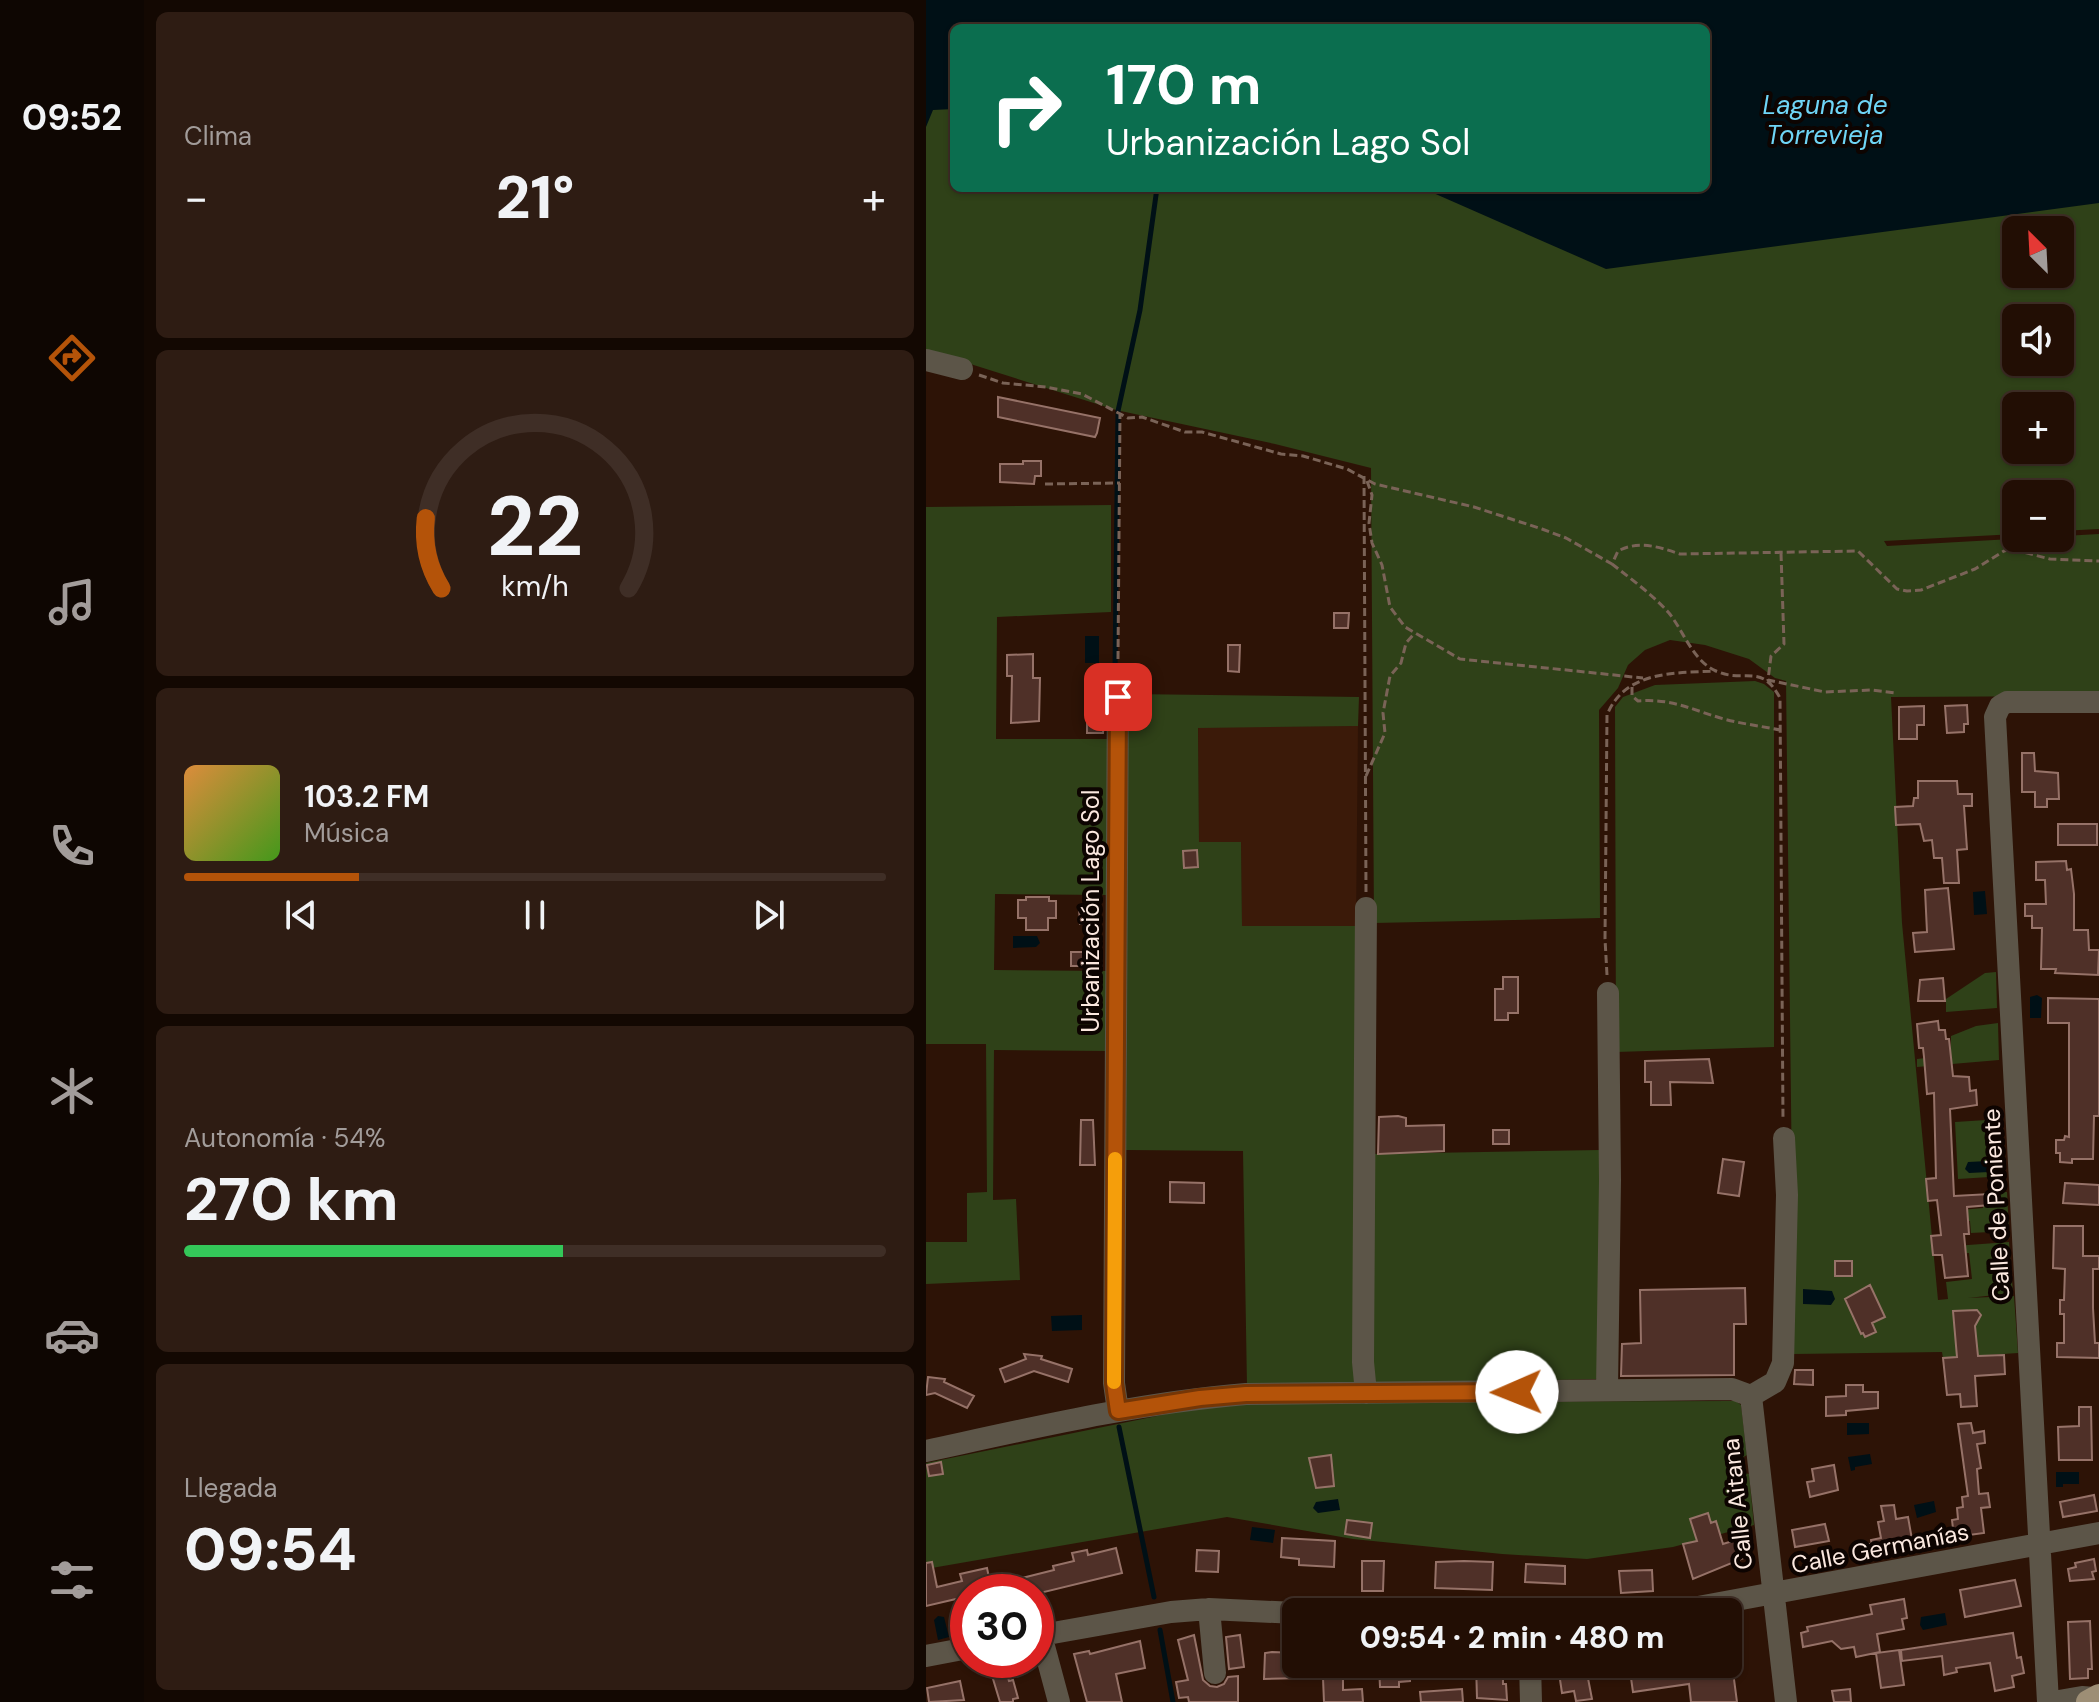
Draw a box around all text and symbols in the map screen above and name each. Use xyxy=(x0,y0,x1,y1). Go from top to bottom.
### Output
text: 170 m xyxy=(1106,48,1261,121)
icon: right xyxy=(974,56,1078,160)
water label: Laguna de Torrevieja xyxy=(1762,88,1888,152)
text: 09:52 xyxy=(22,94,122,141)
text: Clima xyxy=(184,119,252,153)
text: Urbanización Lago Sol xyxy=(1106,119,1470,166)
text: 21° xyxy=(496,158,574,237)
text: − xyxy=(184,169,208,227)
text: + xyxy=(862,169,886,227)
north arrow xyxy=(2002,216,2074,288)
map controls xyxy=(2002,216,2074,552)
button: sound xyxy=(2002,304,2074,376)
icon: directions xyxy=(44,330,100,386)
button: + xyxy=(2002,392,2074,464)
text: 22 xyxy=(487,472,583,581)
button: − xyxy=(2002,480,2074,552)
text: km/h xyxy=(501,568,569,605)
icon: music xyxy=(44,574,100,630)
pin xyxy=(1084,663,1152,731)
icon: arrive xyxy=(1096,675,1140,719)
text: 103.2 FM xyxy=(304,777,429,816)
street label: Urbanización Lago Sol xyxy=(1075,790,1106,1032)
text: Música xyxy=(304,816,389,850)
icon: phone xyxy=(44,818,100,874)
icon: previous xyxy=(279,893,323,937)
icon: pause xyxy=(513,893,557,937)
icon: next xyxy=(747,893,791,937)
icon: climate xyxy=(44,1063,100,1119)
street label: Calle de Poniente xyxy=(1975,1108,2017,1302)
text: Autonomía · 54% xyxy=(184,1121,386,1155)
text: 270 km xyxy=(184,1160,398,1239)
icon: car xyxy=(44,1307,100,1363)
position arrow xyxy=(1475,1350,1559,1434)
street label: Calle Aitana xyxy=(1715,1437,1759,1571)
text: Llegada xyxy=(184,1471,277,1505)
text: 09:54 xyxy=(184,1510,357,1589)
street label: Calle Germanías xyxy=(1789,1516,1971,1580)
icon: filters xyxy=(44,1552,100,1608)
speed limit sign: 30 xyxy=(950,1574,1054,1678)
text: 09:54 · 2 min · 480 m xyxy=(1360,1618,1664,1657)

